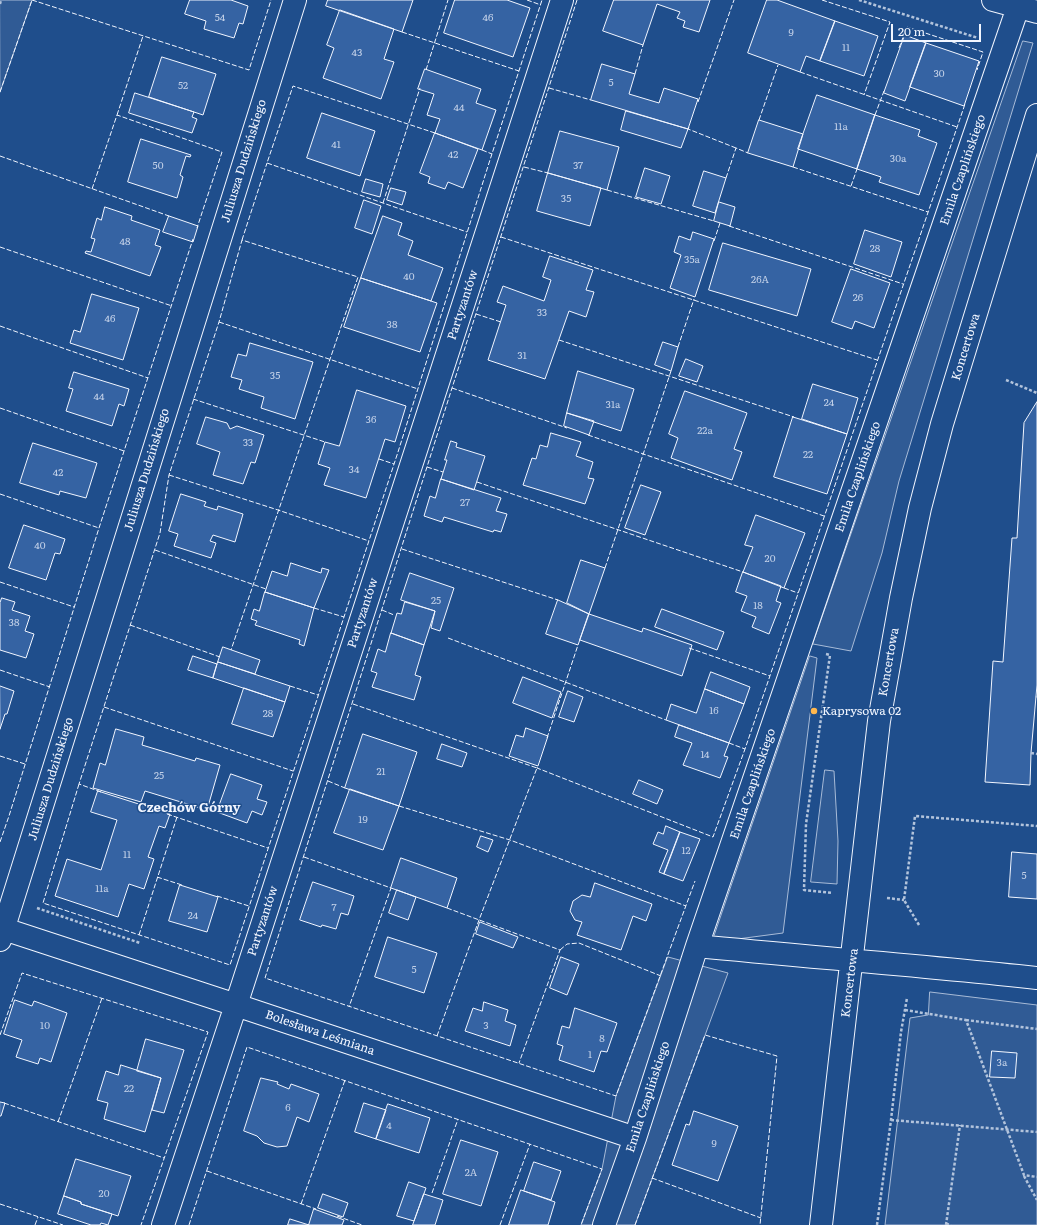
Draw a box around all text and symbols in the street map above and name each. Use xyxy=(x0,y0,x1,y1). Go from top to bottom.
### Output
house number: 54 xyxy=(215,12,225,24)
house number: 46 xyxy=(483,12,493,24)
scale bar xyxy=(893,16,983,42)
text: 20 m xyxy=(898,22,925,40)
house number: 9 xyxy=(788,27,794,39)
house number: 11 xyxy=(842,42,850,54)
house number: 43 xyxy=(352,47,362,59)
house number: 30 xyxy=(933,68,945,80)
house number: 5 xyxy=(608,77,614,89)
house number: 52 xyxy=(178,80,188,92)
street label: Juliusza Dudzińskiego xyxy=(218,98,270,224)
house number: 44 xyxy=(453,102,465,114)
street label: Emila Czaplińskiego xyxy=(937,113,989,227)
house number: 11a xyxy=(834,121,848,133)
house number: 41 xyxy=(331,139,341,151)
house number: 42 xyxy=(448,149,458,161)
house number: 30a xyxy=(890,153,906,165)
house number: 50 xyxy=(153,160,163,172)
house number: 37 xyxy=(573,160,583,172)
house number: 35 xyxy=(561,193,571,205)
house number: 48 xyxy=(119,236,131,248)
house number: 28 xyxy=(870,243,880,255)
house number: 35a xyxy=(684,254,700,266)
street label: Partyzantów xyxy=(445,268,481,342)
house number: 40 xyxy=(403,271,415,283)
house number: 26A xyxy=(751,274,769,286)
house number: 26 xyxy=(853,292,863,304)
house number: 33 xyxy=(537,307,547,319)
street label: Koncertowa xyxy=(949,312,983,382)
house number: 46 xyxy=(105,313,115,325)
house number: 38 xyxy=(387,319,397,331)
house number: 31 xyxy=(517,350,527,362)
house number: 35 xyxy=(270,370,280,382)
house number: 44 xyxy=(93,391,105,403)
house number: 24 xyxy=(824,397,834,409)
house number: 31a xyxy=(606,399,620,411)
street label: Juliusza Dudzińskiego xyxy=(121,407,173,533)
house number: 36 xyxy=(366,414,376,426)
street label: Emila Czaplińskiego xyxy=(832,420,884,534)
house number: 22a xyxy=(697,425,713,437)
house number: 33 xyxy=(243,437,253,449)
house number: 22 xyxy=(803,449,813,461)
house number: 34 xyxy=(349,464,359,476)
house number: 42 xyxy=(53,467,63,479)
house number: 27 xyxy=(460,497,470,509)
house number: 40 xyxy=(34,540,46,552)
house number: 20 xyxy=(765,553,775,565)
street label: Partyzantów xyxy=(345,576,381,650)
house number: 25 xyxy=(431,595,441,607)
house number: 18 xyxy=(753,600,763,612)
house number: 38 xyxy=(9,617,19,629)
street label: Koncertowa xyxy=(876,626,902,698)
place label: Kaprysowa 02 xyxy=(822,704,901,718)
house number: 16 xyxy=(709,705,719,717)
marker: Kaprysowa 02 xyxy=(809,706,819,716)
house number: 28 xyxy=(263,708,273,720)
street label: Juliusza Dudzińskiego xyxy=(25,716,77,842)
street label: Emila Czaplińskiego xyxy=(727,727,779,841)
house number: 14 xyxy=(700,749,710,761)
house number: 21 xyxy=(376,766,386,778)
house number: 25 xyxy=(154,770,164,782)
district label: Czechów Górny xyxy=(138,800,240,816)
house number: 19 xyxy=(358,814,368,826)
house number: 12 xyxy=(681,845,691,857)
house number: 11 xyxy=(123,849,131,861)
house number: 5 xyxy=(1021,870,1027,882)
house number: 11a xyxy=(95,883,109,895)
street label: Partyzantów xyxy=(245,884,281,958)
house number: 7 xyxy=(331,902,337,914)
house number: 24 xyxy=(188,910,198,922)
street label: Koncertowa xyxy=(839,948,861,1018)
house number: 5 xyxy=(411,964,417,976)
street label: Bolesława Leśmiana xyxy=(263,1008,377,1058)
house number: 10 xyxy=(40,1020,50,1032)
house number: 3 xyxy=(483,1020,489,1032)
house number: 8 xyxy=(599,1033,605,1045)
street label: Emila Czaplińskiego xyxy=(623,1039,673,1155)
house number: 1 xyxy=(588,1049,592,1061)
house number: 3a xyxy=(997,1057,1007,1069)
house number: 22 xyxy=(124,1083,134,1095)
house number: 6 xyxy=(285,1102,291,1114)
house number: 4 xyxy=(386,1120,392,1132)
house number: 9 xyxy=(711,1138,717,1150)
house number: 2A xyxy=(465,1167,477,1179)
house number: 20 xyxy=(99,1188,109,1200)

